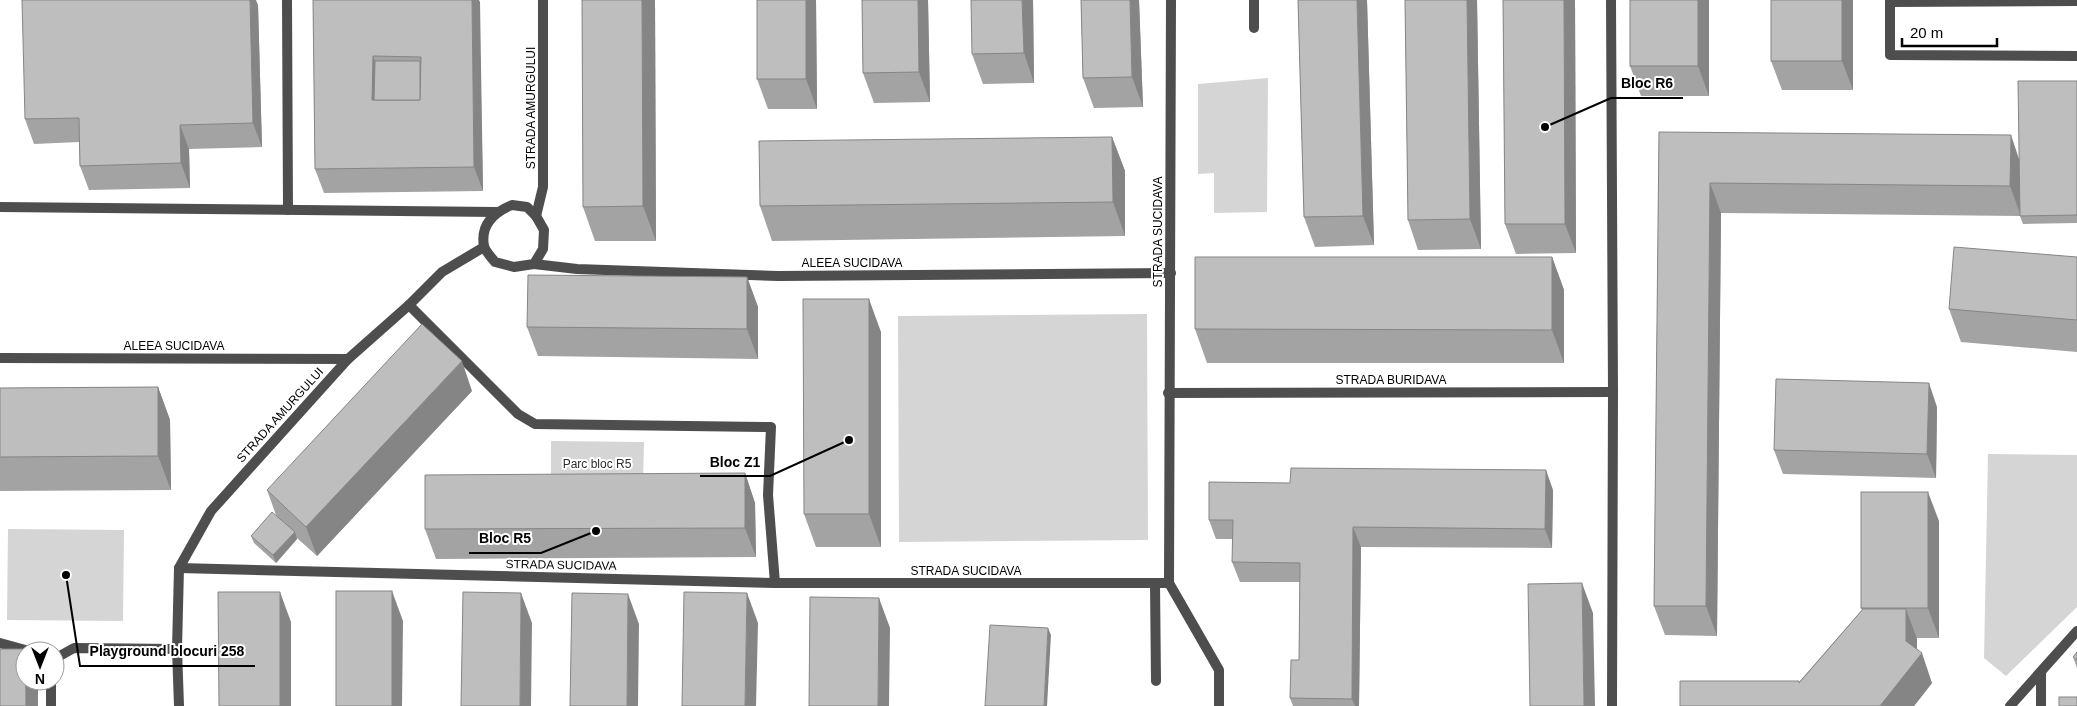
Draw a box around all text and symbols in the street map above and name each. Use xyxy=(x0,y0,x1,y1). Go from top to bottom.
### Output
scale bar xyxy=(1902,15,1997,47)
text: 20 m xyxy=(1910,24,1943,41)
street label: STRADA AMURGULUI xyxy=(524,47,538,169)
callout: Bloc R6 xyxy=(1611,69,1683,98)
text: Bloc R6 xyxy=(1621,75,1673,91)
street label: STRADA SUCIDAVA xyxy=(1151,177,1165,287)
street label: ALEEA SUCIDAVA xyxy=(802,256,902,270)
street label: ALEEA SUCIDAVA xyxy=(124,339,224,353)
street label: STRADA AMURGULUI xyxy=(234,365,326,465)
street label: STRADA BURIDAVA xyxy=(1336,373,1446,387)
callout: Bloc Z1 xyxy=(700,447,770,476)
text: Bloc Z1 xyxy=(710,454,760,470)
park label: Parc bloc R5 xyxy=(563,457,632,471)
callout: Bloc R5 xyxy=(469,524,541,553)
text: Bloc R5 xyxy=(479,530,531,546)
street label: STRADA SUCIDAVA xyxy=(505,557,617,573)
street label: STRADA SUCIDAVA xyxy=(911,564,1021,578)
callout: Playground blocuri 258 xyxy=(80,637,255,666)
north arrow xyxy=(15,641,65,691)
text: Playground blocuri 258 xyxy=(90,643,245,659)
text: N xyxy=(35,671,45,687)

